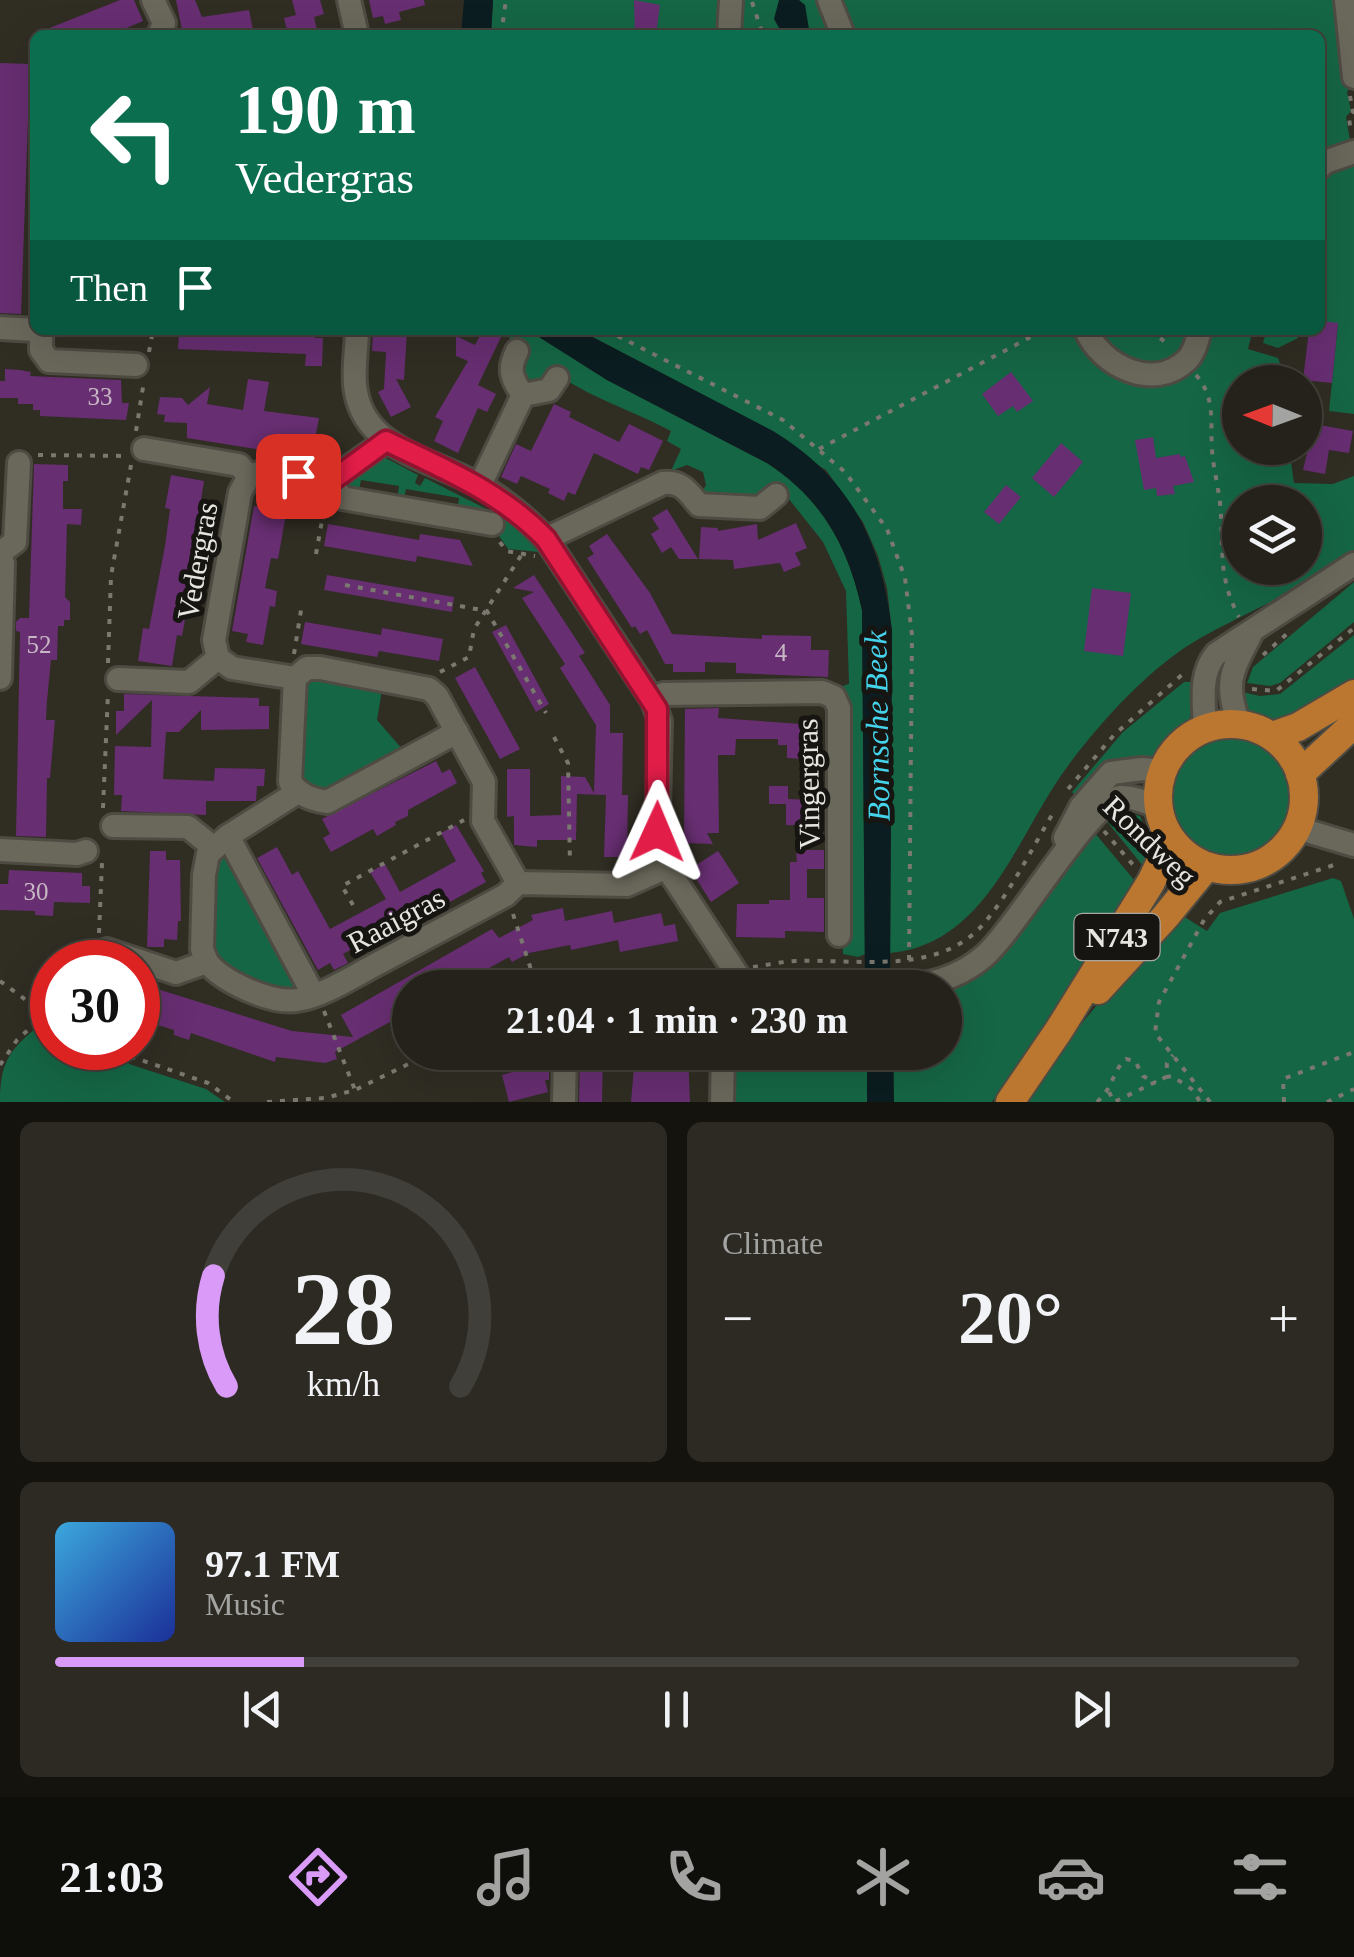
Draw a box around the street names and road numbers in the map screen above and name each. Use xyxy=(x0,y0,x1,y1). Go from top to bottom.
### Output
street label: Vedergras xyxy=(170,499,224,623)
street label: Vingergras xyxy=(790,718,826,850)
street label: Rondweg xyxy=(1097,789,1203,893)
street label: Raaigras xyxy=(342,881,450,959)
road number: N743 xyxy=(1074,914,1160,960)

